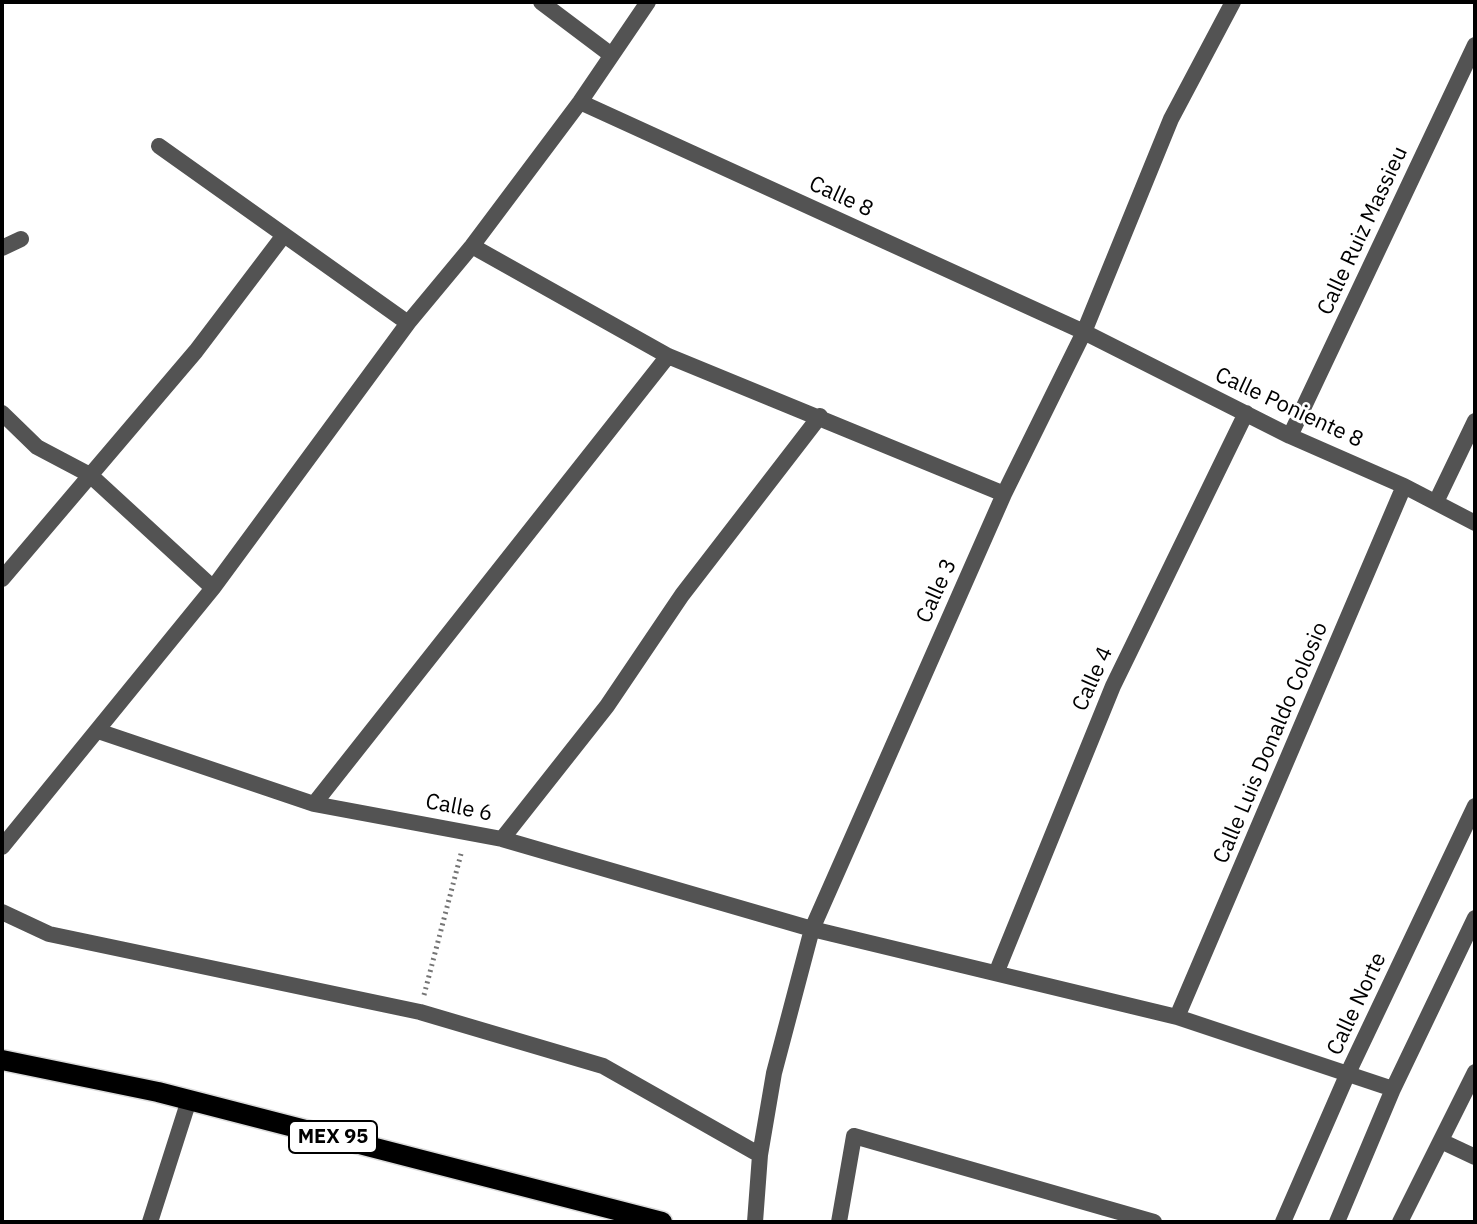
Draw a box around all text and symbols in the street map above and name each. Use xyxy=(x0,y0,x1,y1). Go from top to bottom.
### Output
street label: Calle Ruiz Massieu xyxy=(1312,142,1414,320)
street label: Calle 8 xyxy=(805,171,877,223)
street label: Calle Poniente 8 xyxy=(1211,362,1367,454)
street label: Calle 3 xyxy=(911,555,963,627)
street label: Calle Luis Donaldo Colosio xyxy=(1208,618,1334,868)
street label: Calle 4 xyxy=(1067,643,1119,715)
street label: Calle 6 xyxy=(423,789,495,827)
street label: Calle Norte xyxy=(1322,948,1392,1060)
road number: MEX 95 xyxy=(289,1121,377,1153)

